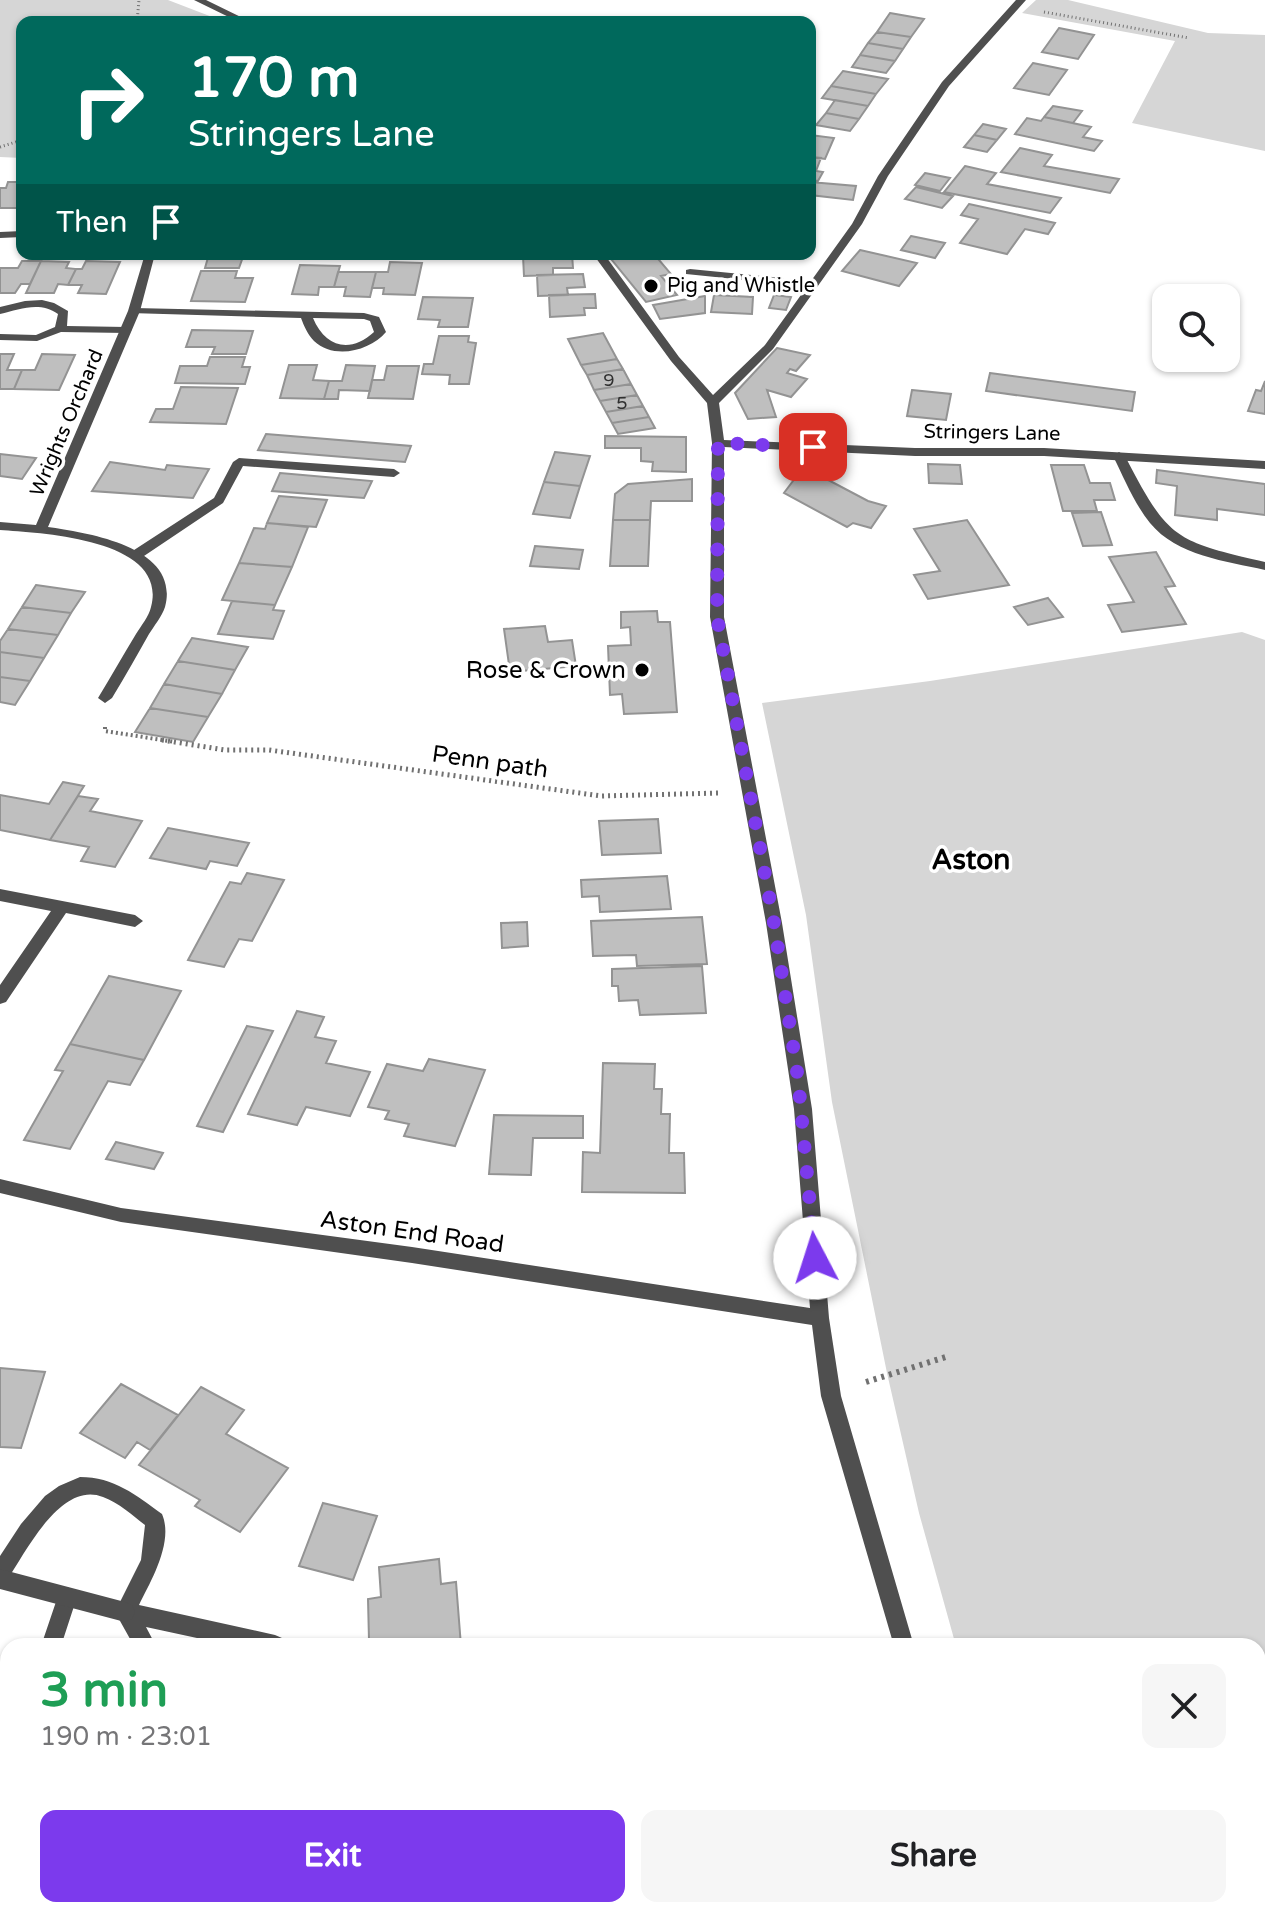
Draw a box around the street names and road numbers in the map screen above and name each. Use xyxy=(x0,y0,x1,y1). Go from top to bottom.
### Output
street label: Wrights Orchard xyxy=(25,346,109,500)
street label: Stringers Lane xyxy=(923,420,1061,446)
street label: Penn path xyxy=(430,740,550,784)
street label: Aston End Road xyxy=(318,1205,506,1259)

